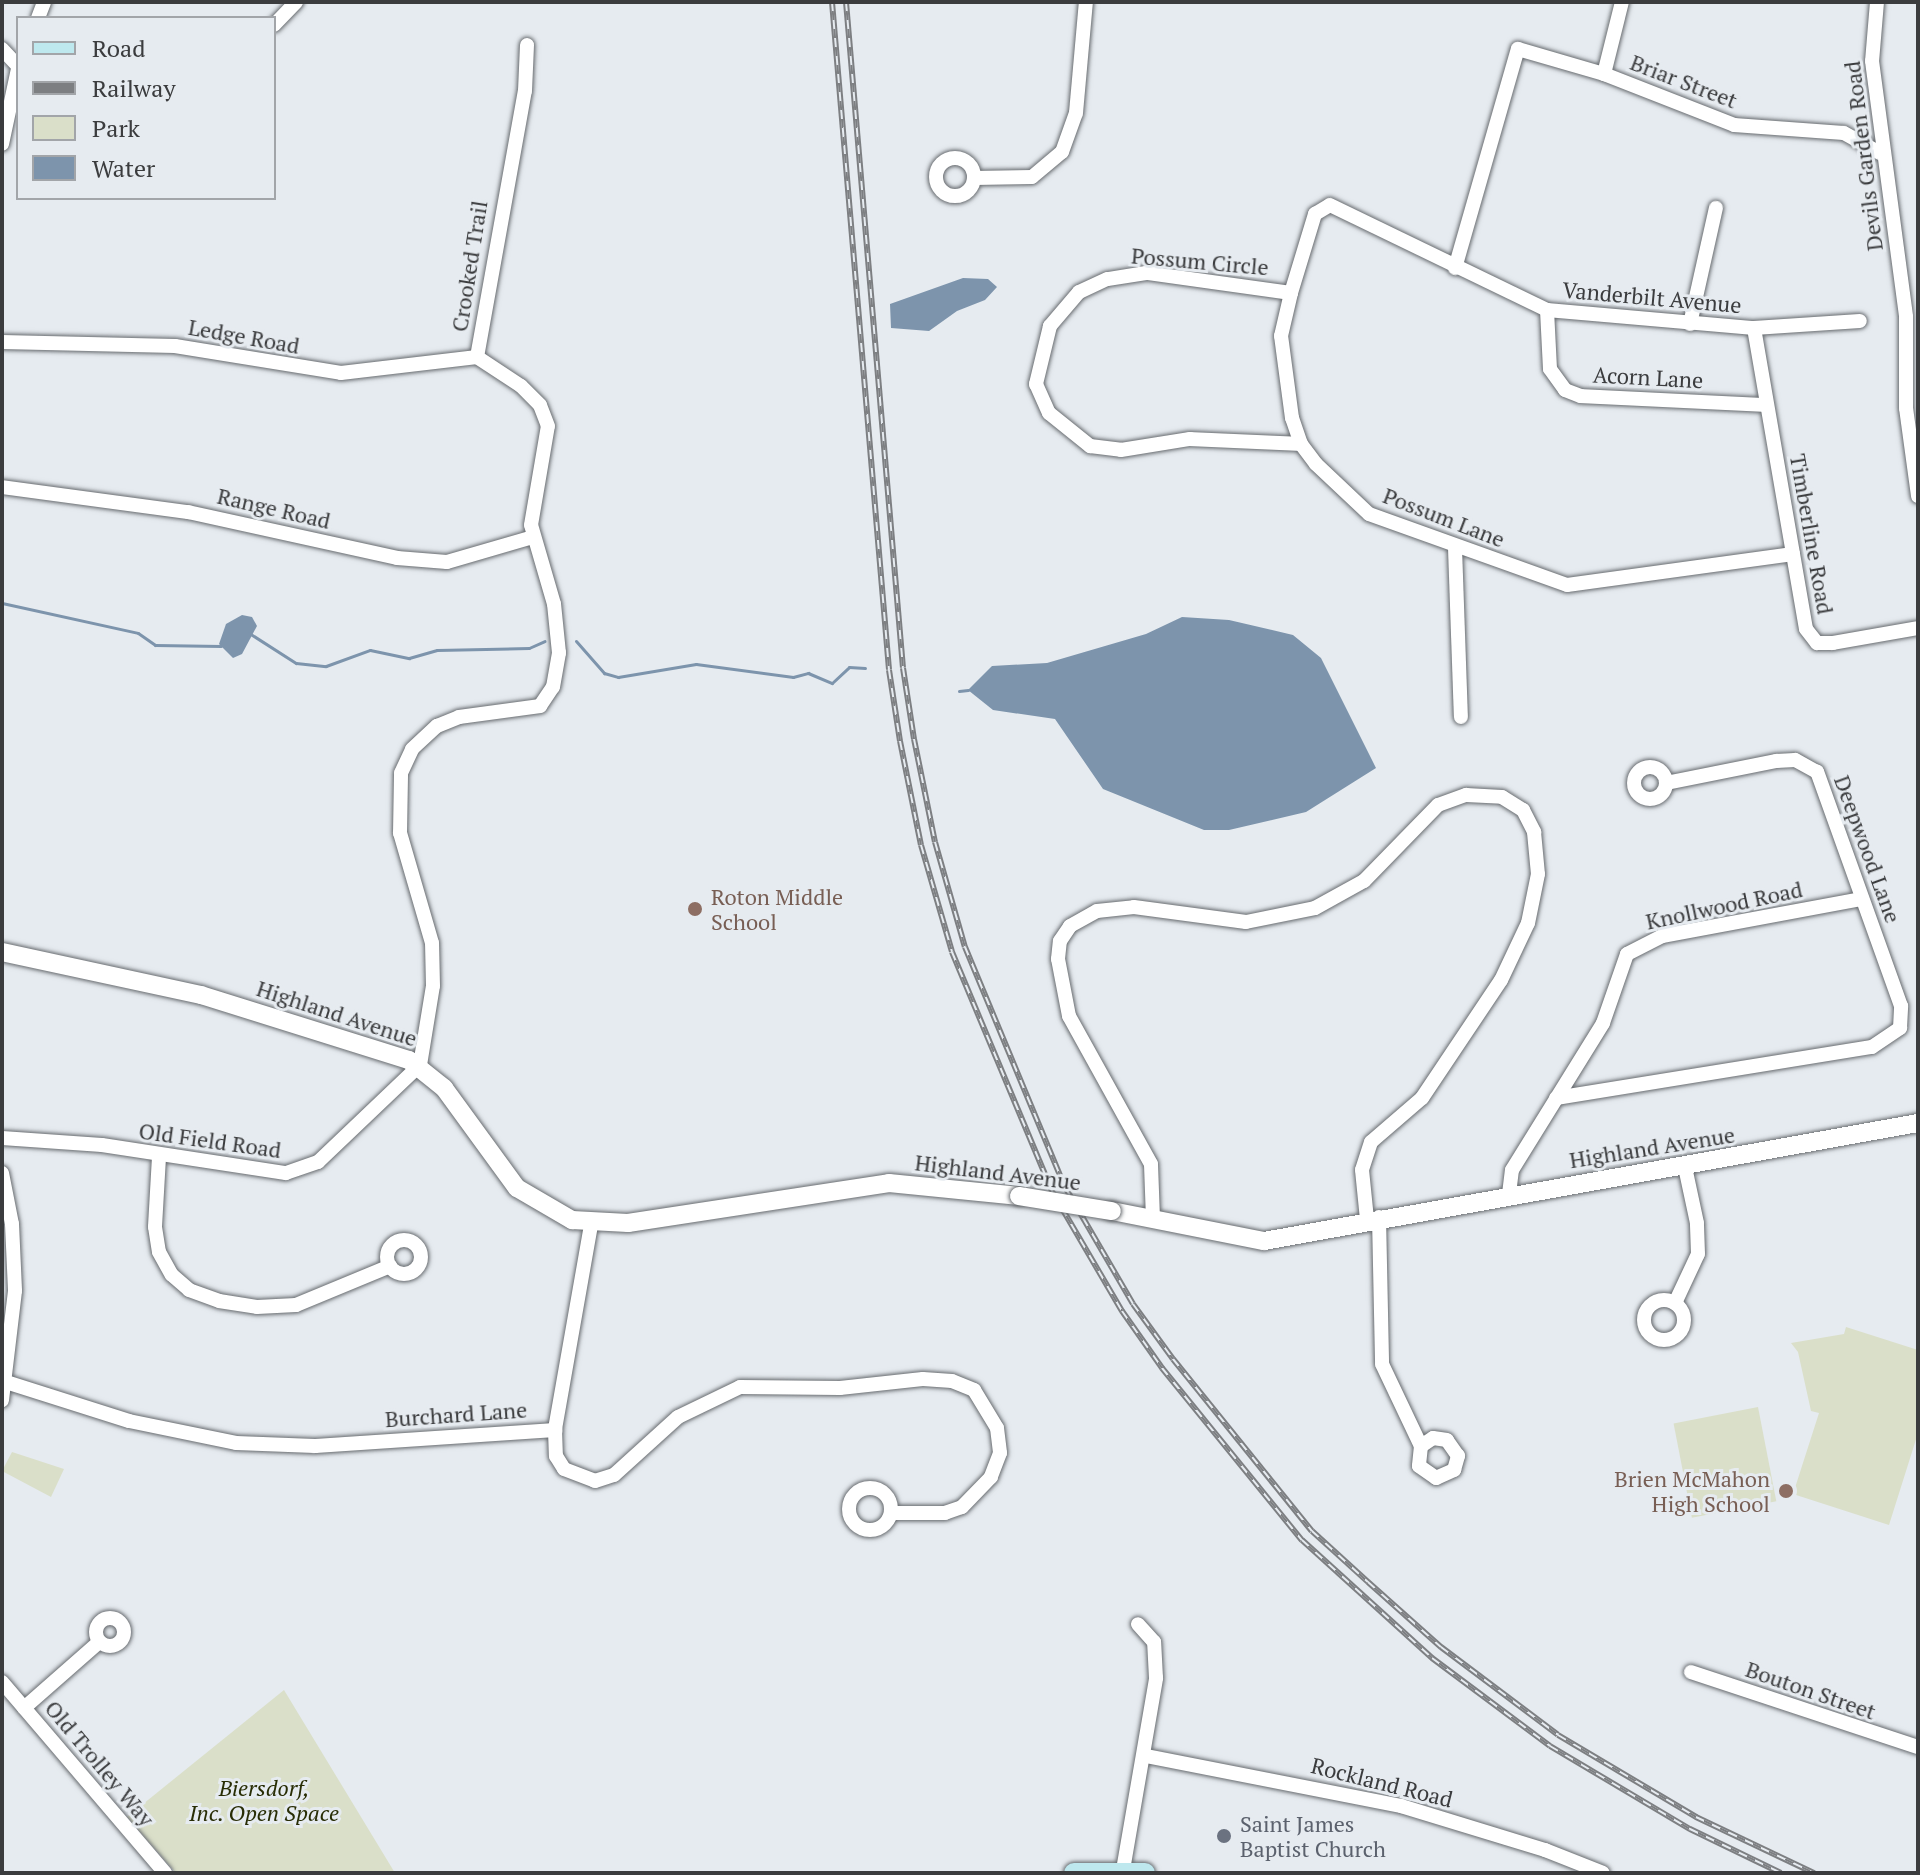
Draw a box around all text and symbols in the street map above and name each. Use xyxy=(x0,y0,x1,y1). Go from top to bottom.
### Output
legend xyxy=(16,16,276,200)
text: Road xyxy=(92,32,146,64)
street label: Briar Street xyxy=(1627,49,1741,113)
street label: Devils Garden Road xyxy=(1838,60,1888,252)
text: Railway xyxy=(92,72,176,104)
text: Park xyxy=(92,112,140,144)
text: Water xyxy=(92,152,155,184)
street label: Crooked Trail xyxy=(446,199,492,333)
street label: Possum Circle xyxy=(1130,242,1270,280)
street label: Vanderbilt Avenue xyxy=(1561,276,1743,318)
street label: Ledge Road xyxy=(186,313,302,359)
street label: Acorn Lane xyxy=(1592,361,1704,393)
street label: Timberline Road xyxy=(1785,452,1839,616)
street label: Range Road xyxy=(215,482,333,534)
street label: Possum Lane xyxy=(1380,482,1508,552)
street label: Deepwood Lane xyxy=(1829,772,1907,926)
street label: Knollwood Road xyxy=(1643,876,1805,934)
place label: Roton Middle School xyxy=(711,883,843,934)
marker: Roton Middle School xyxy=(686,900,704,918)
street label: Highland Avenue xyxy=(253,975,421,1051)
street label: Old Field Road xyxy=(137,1117,283,1163)
street label: Highland Avenue xyxy=(1567,1121,1737,1173)
street label: Highland Avenue xyxy=(913,1149,1083,1195)
street label: Burchard Lane xyxy=(384,1396,528,1432)
place label: Brien McMahon High School xyxy=(1614,1465,1770,1516)
marker: Brien McMahon High School xyxy=(1777,1482,1795,1500)
street label: Bouton Street xyxy=(1743,1655,1879,1725)
street label: Old Trolley Way xyxy=(40,1695,160,1831)
street label: Rockland Road xyxy=(1309,1752,1455,1812)
park label: Biersdorf, Inc. Open Space xyxy=(189,1774,339,1826)
place label: Saint James Baptist Church xyxy=(1240,1810,1386,1862)
marker: Saint James Baptist Church xyxy=(1215,1827,1233,1845)

